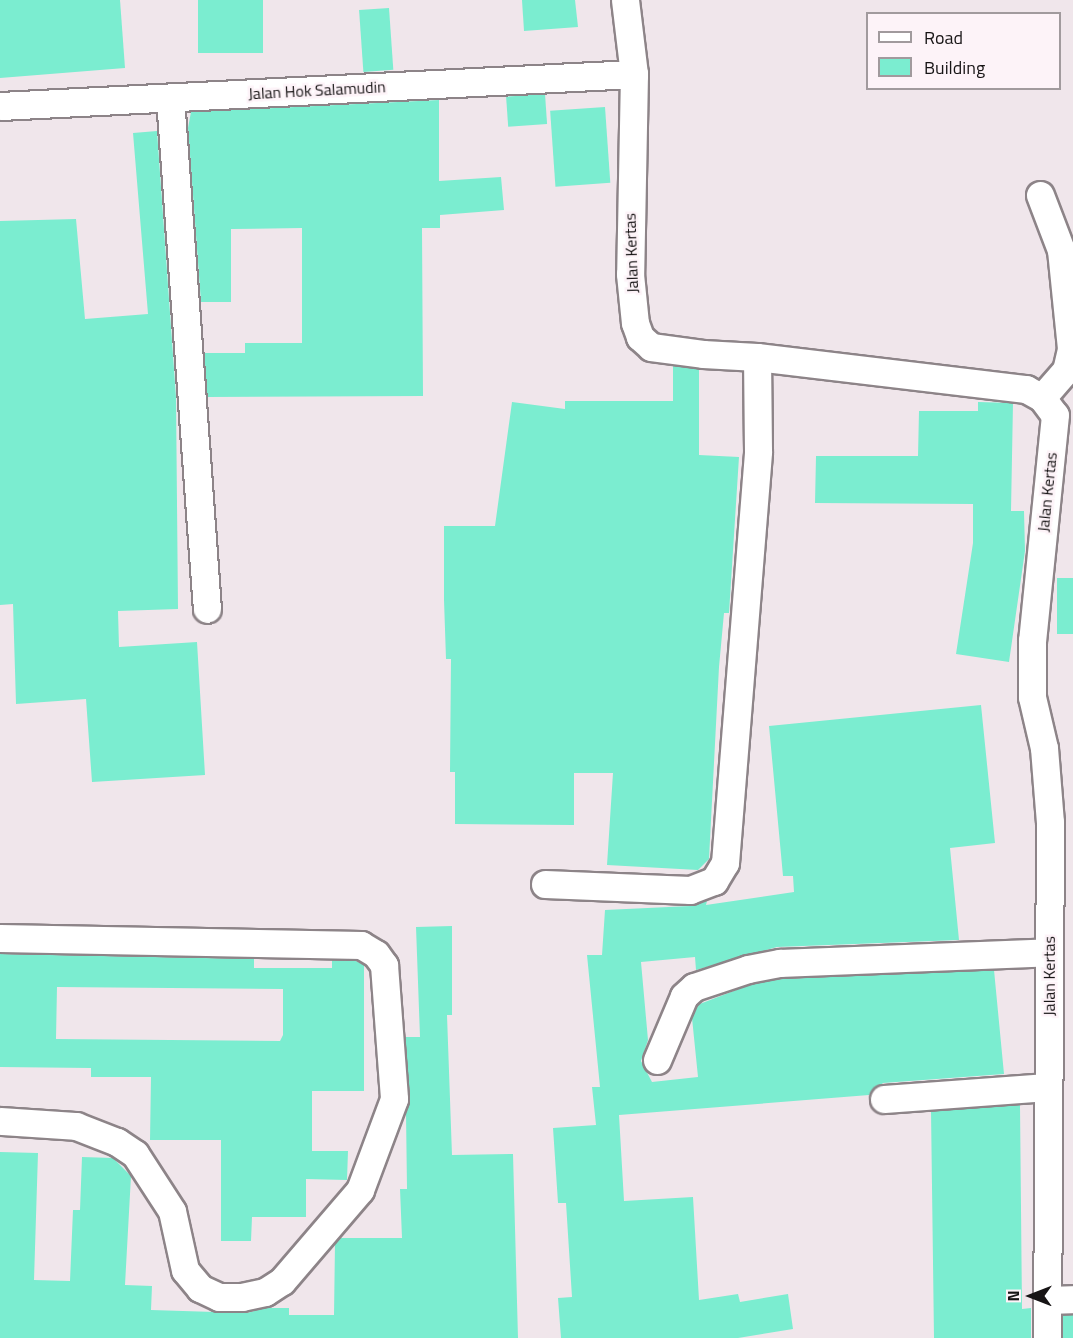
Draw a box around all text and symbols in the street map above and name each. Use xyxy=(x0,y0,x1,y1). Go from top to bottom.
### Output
legend xyxy=(866,12,1061,90)
text: Road xyxy=(924,24,963,51)
text: Building xyxy=(924,54,985,81)
street label: Jalan Hok Salamudin xyxy=(248,77,386,103)
street label: Jalan Kertas xyxy=(620,213,642,293)
street label: Jalan Kertas xyxy=(1033,451,1061,533)
street label: Jalan Kertas xyxy=(1039,936,1059,1016)
north arrow xyxy=(1001,1266,1061,1326)
text: N xyxy=(1001,1290,1025,1302)

